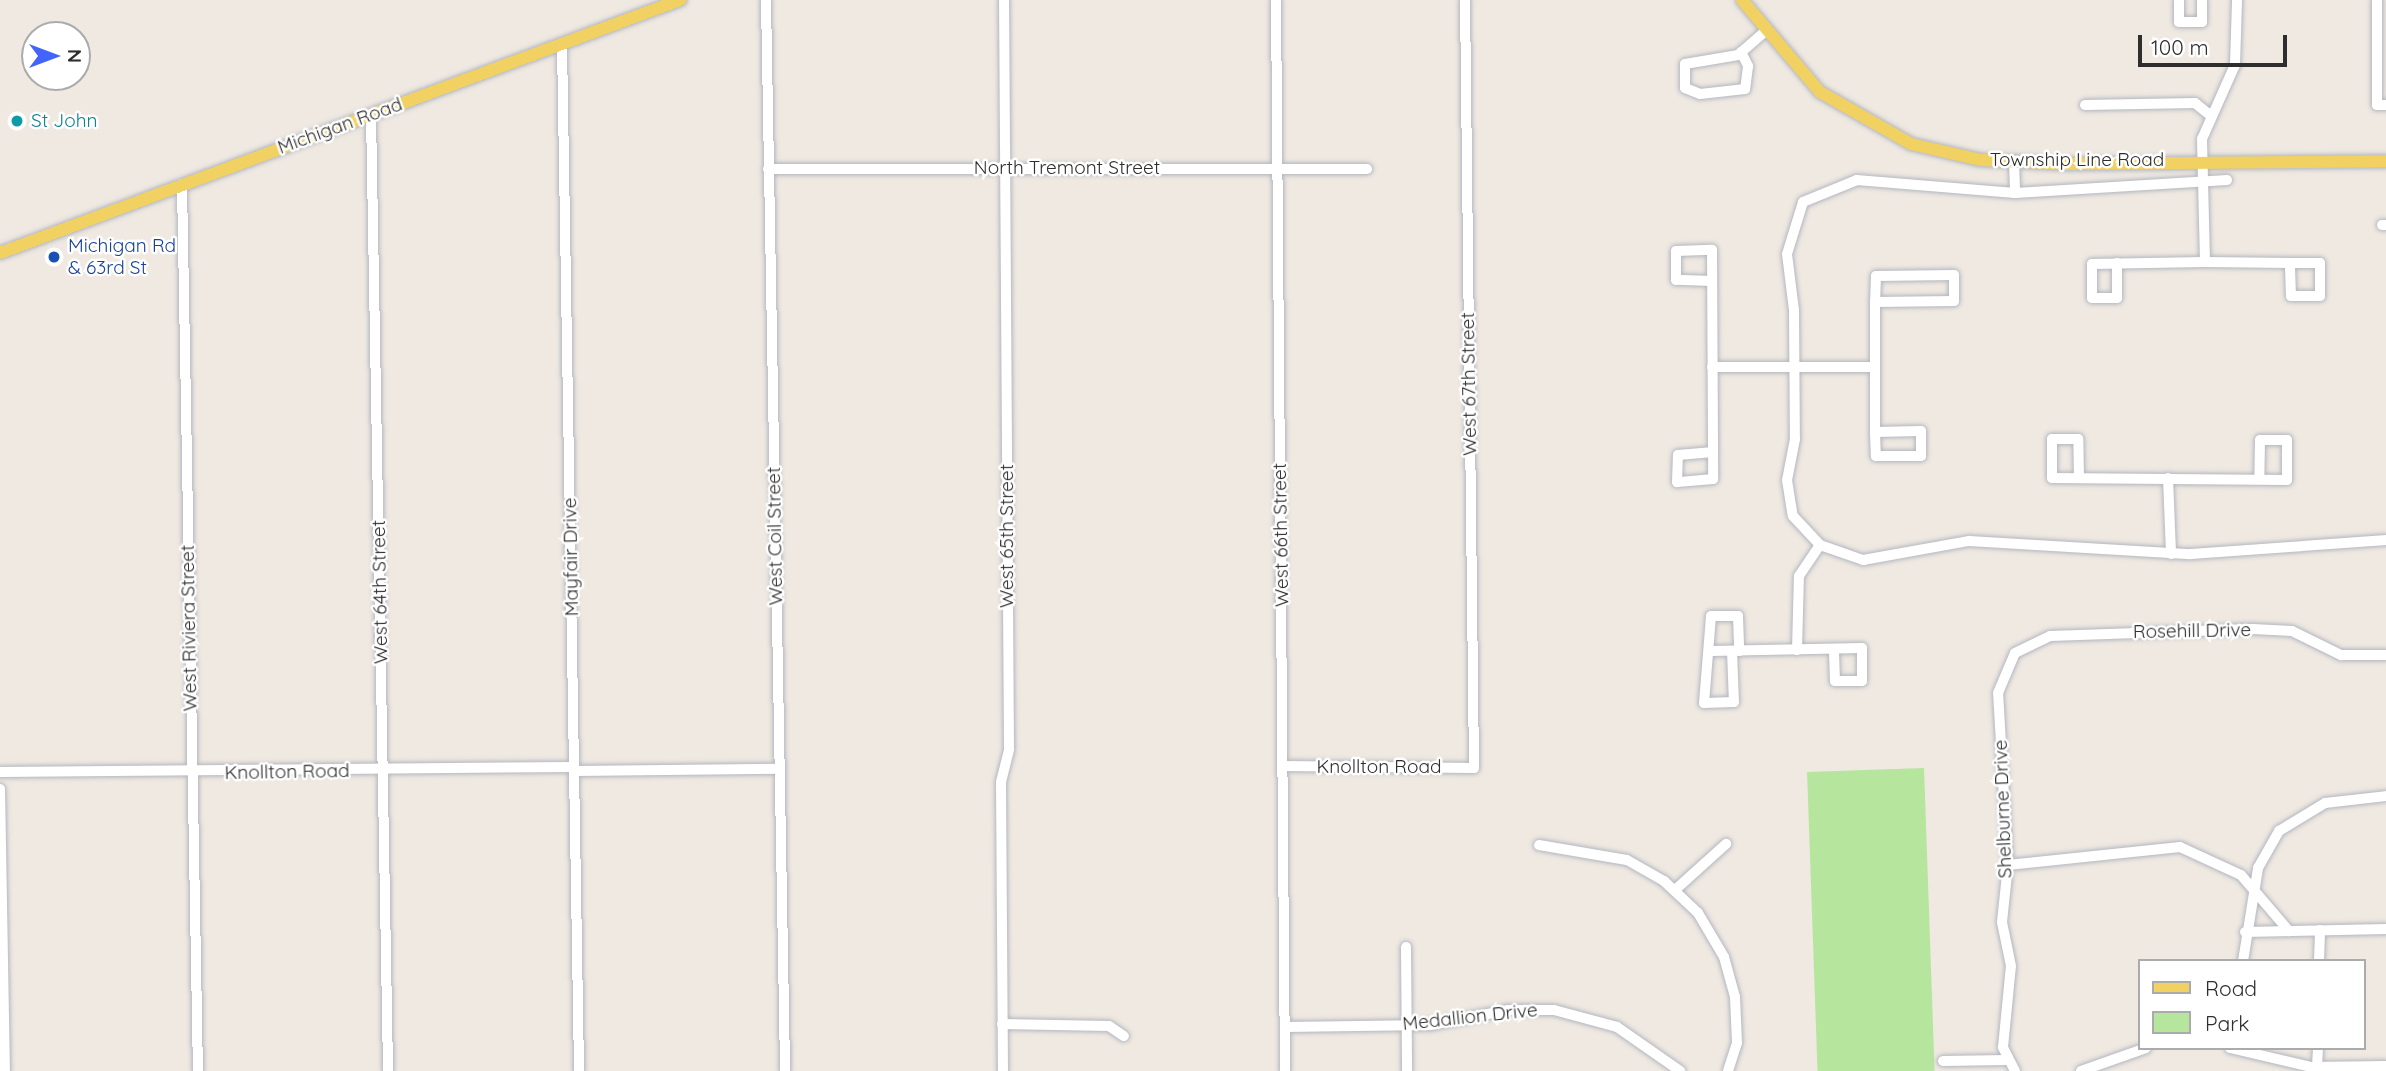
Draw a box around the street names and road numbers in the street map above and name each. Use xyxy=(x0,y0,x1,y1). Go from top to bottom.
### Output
street label: Michigan Road xyxy=(275,93,405,159)
street label: Township Line Road xyxy=(1990,149,2164,171)
street label: North Tremont Street xyxy=(974,157,1160,179)
street label: West 67th Street xyxy=(1456,312,1482,456)
street label: West 66th Street xyxy=(1268,463,1294,607)
street label: West 65th Street xyxy=(996,464,1018,608)
street label: West Coil Street xyxy=(762,466,788,606)
street label: Mayfair Drive xyxy=(559,497,583,617)
street label: West 64th Street xyxy=(367,520,393,664)
street label: West Riviera Street xyxy=(176,544,202,712)
street label: Rosehill Drive xyxy=(2133,619,2251,643)
street label: Shelburne Drive xyxy=(1989,739,2017,879)
street label: Knollton Road xyxy=(1317,756,1441,778)
street label: Knollton Road xyxy=(224,760,350,784)
street label: Medallion Drive xyxy=(1401,999,1539,1035)

